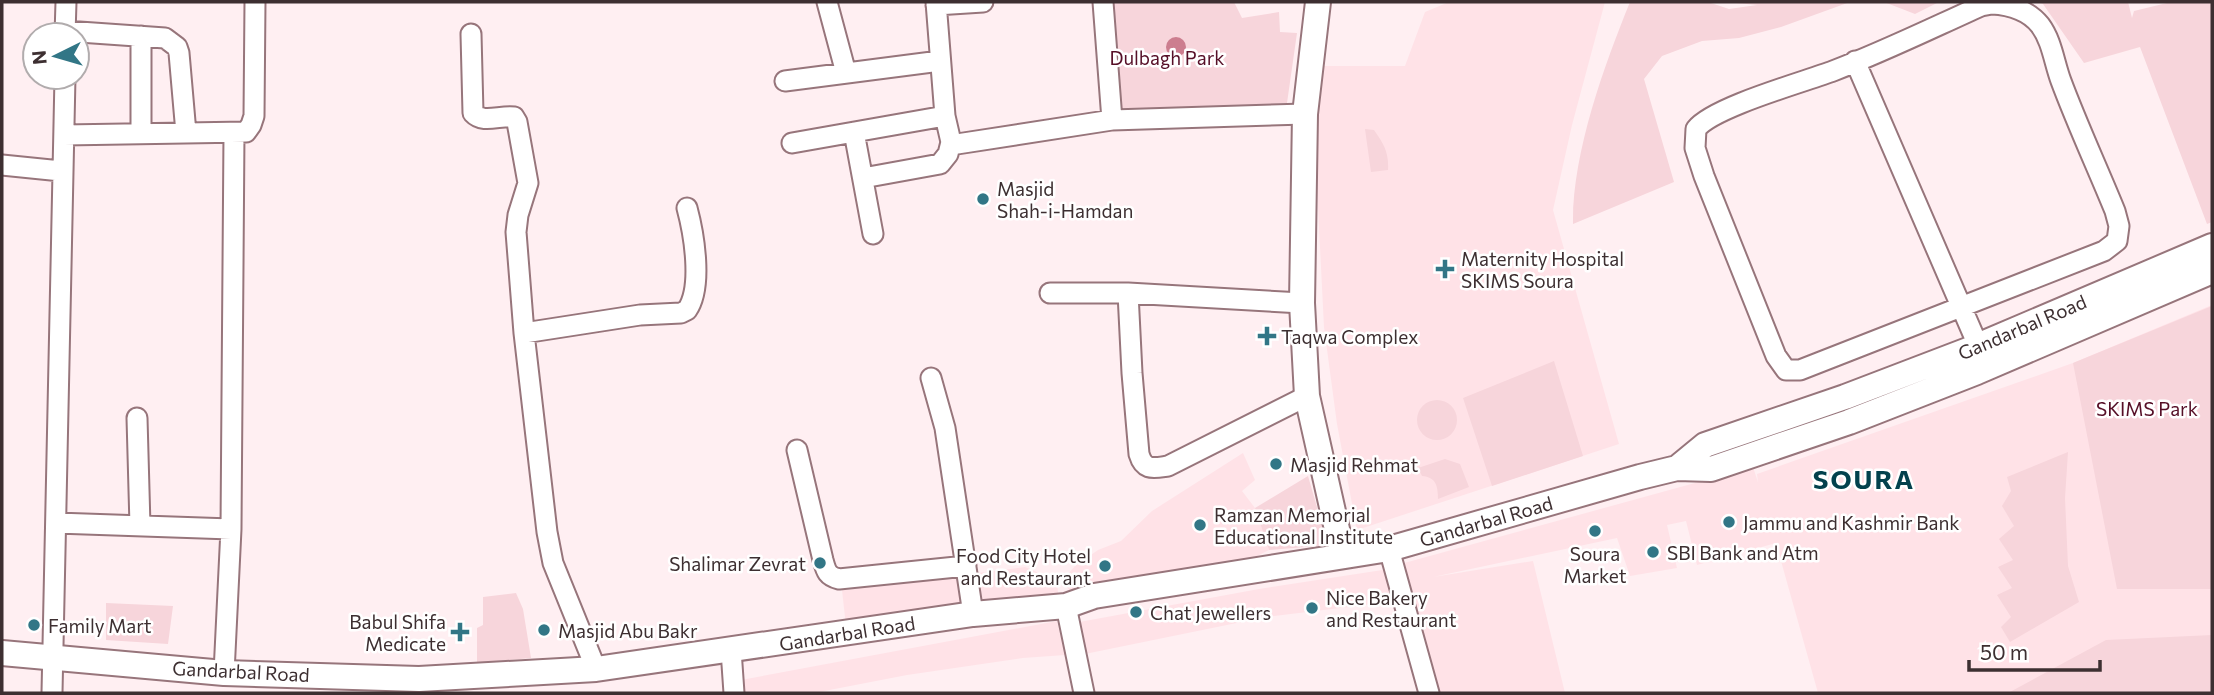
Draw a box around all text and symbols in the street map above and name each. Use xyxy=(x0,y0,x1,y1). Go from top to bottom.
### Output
north arrow xyxy=(21,21,91,91)
park label: Dulbagh Park xyxy=(1109,46,1225,69)
text: N xyxy=(26,49,51,66)
place label: Masjid Shah-i-Hamdan xyxy=(997,177,1133,222)
marker: Masjid Shah-i-Hamdan xyxy=(975,191,991,207)
place label: Maternity Hospital SKIMS Soura xyxy=(1461,247,1624,292)
marker: Maternity Hospital SKIMS Soura xyxy=(1435,259,1455,279)
street label: Gandarbal Road xyxy=(1954,290,2090,364)
place label: Taqwa Complex xyxy=(1281,325,1418,348)
marker: Taqwa Complex xyxy=(1259,328,1275,344)
park label: SKIMS Park xyxy=(2096,397,2198,420)
place label: Masjid Rehmat xyxy=(1290,453,1418,476)
marker: Masjid Rehmat xyxy=(1268,456,1284,472)
district label: SOURA xyxy=(1813,463,1915,494)
street label: Gandarbal Road xyxy=(1417,491,1555,551)
place label: Ramzan Memorial Educational Institute xyxy=(1214,503,1393,548)
place label: Jammu and Kashmir Bank xyxy=(1743,511,1960,534)
marker: Jammu and Kashmir Bank xyxy=(1721,514,1737,530)
marker: Ramzan Memorial Educational Institute xyxy=(1192,517,1208,533)
marker: Soura Market xyxy=(1587,523,1603,539)
place label: SBI Bank and Atm xyxy=(1667,541,1819,564)
place label: Soura Market xyxy=(1563,542,1627,587)
place label: Food City Hotel and Restaurant xyxy=(956,544,1091,589)
marker: SBI Bank and Atm xyxy=(1645,544,1661,560)
place label: Shalimar Zevrat xyxy=(669,552,806,575)
marker: Shalimar Zevrat xyxy=(812,555,828,571)
marker: Food City Hotel and Restaurant xyxy=(1097,558,1113,574)
place label: Nice Bakery and Restaurant xyxy=(1326,586,1457,631)
marker: Nice Bakery and Restaurant xyxy=(1304,600,1320,616)
place label: Chat Jewellers xyxy=(1150,601,1271,624)
marker: Chat Jewellers xyxy=(1128,604,1144,620)
place label: Babul Shifa Medicate xyxy=(349,610,446,655)
street label: Gandarbal Road xyxy=(777,611,917,655)
place label: Family Mart xyxy=(48,614,152,637)
marker: Family Mart xyxy=(26,617,42,633)
place label: Masjid Abu Bakr xyxy=(558,619,698,642)
marker: Masjid Abu Bakr xyxy=(536,622,552,638)
marker: Babul Shifa Medicate xyxy=(452,624,468,640)
scale bar xyxy=(1969,628,2100,672)
text: 50 m xyxy=(1980,639,2028,664)
street label: Gandarbal Road xyxy=(172,656,310,686)

